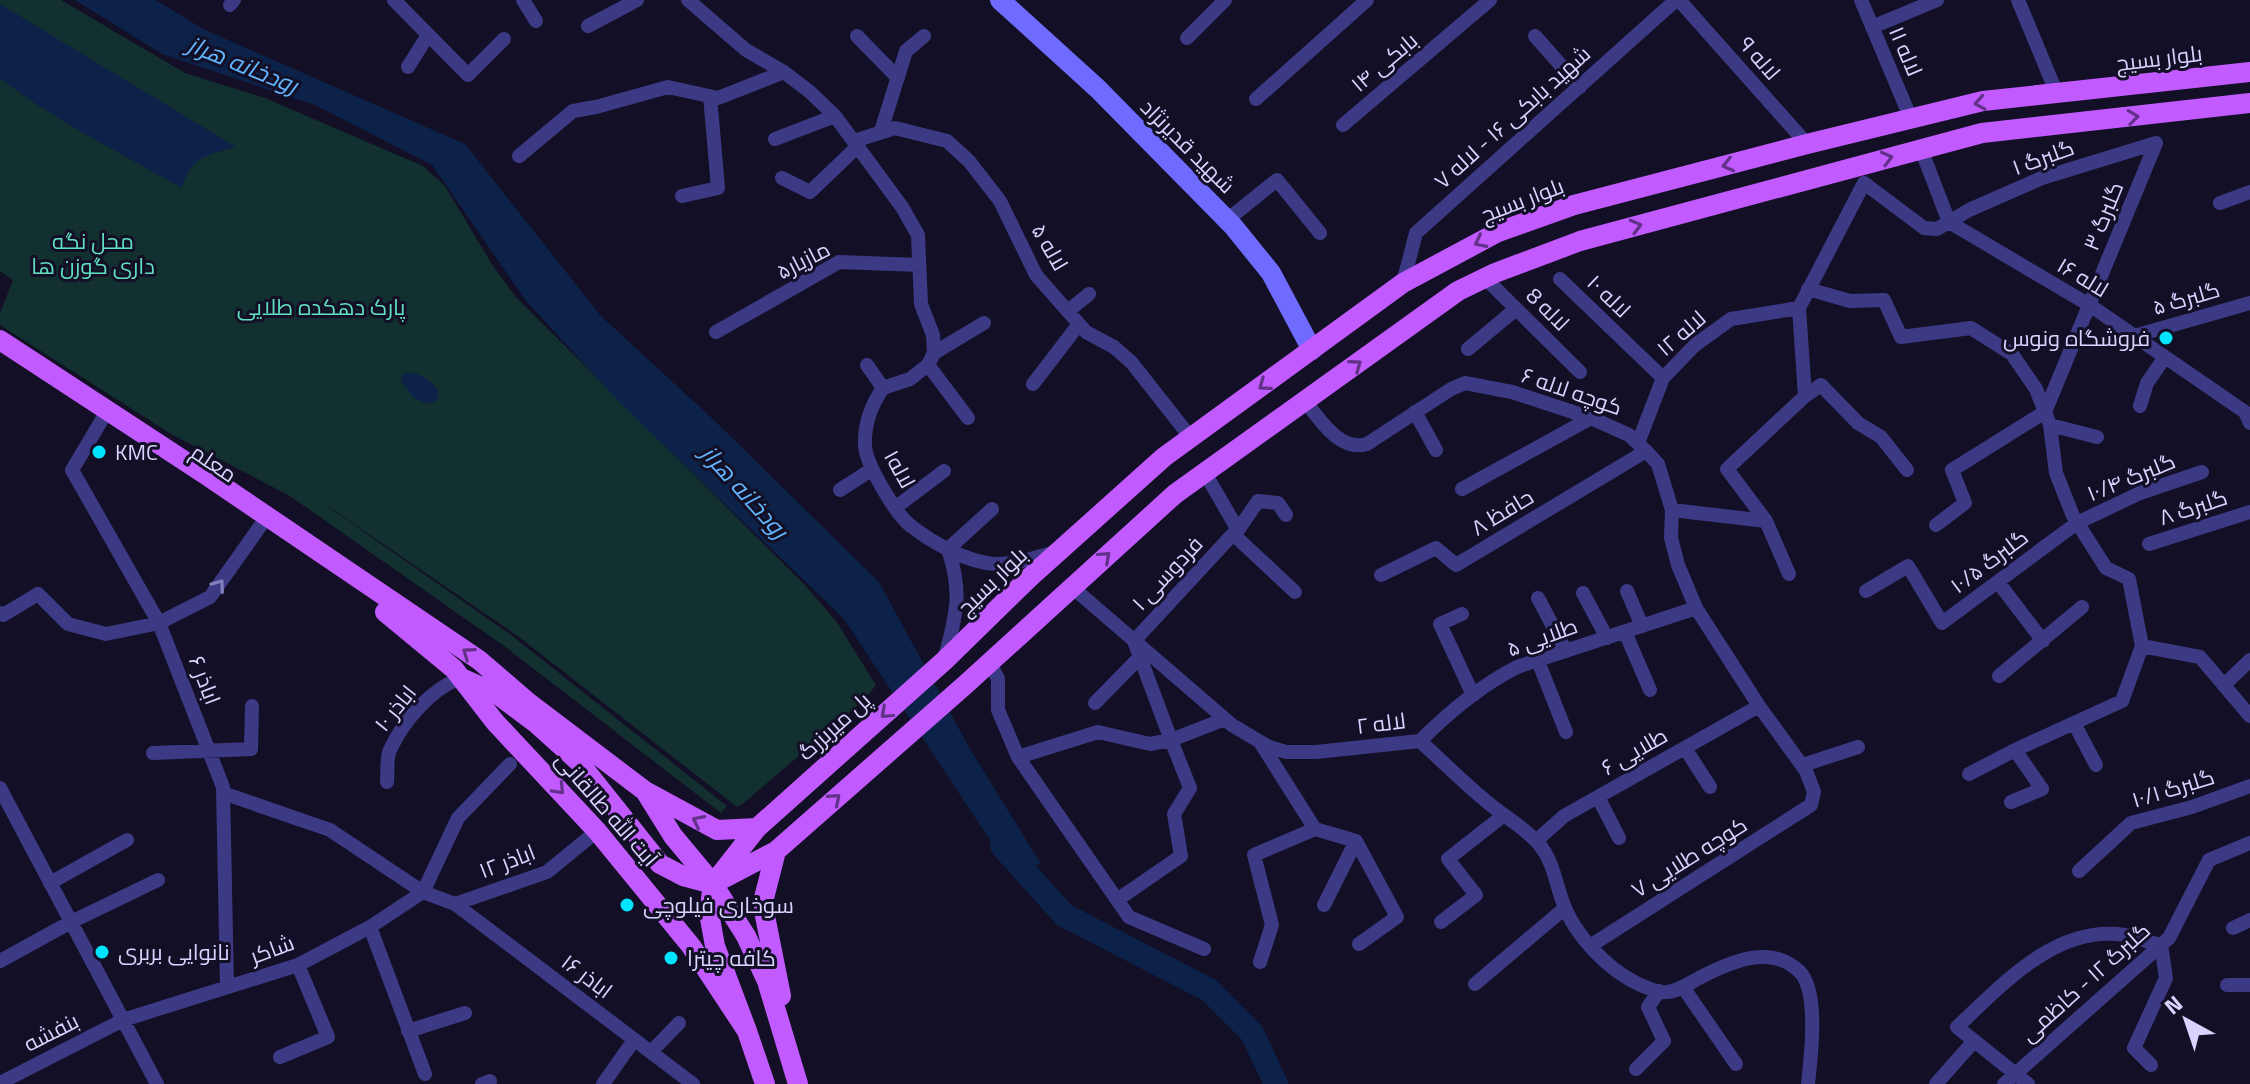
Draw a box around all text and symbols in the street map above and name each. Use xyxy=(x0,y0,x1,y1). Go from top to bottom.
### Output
street label: لاله ۱۱ xyxy=(1880,21,1932,81)
water label: رودخانه هراز xyxy=(180,24,305,103)
street label: بابکی ۱۴ xyxy=(1343,24,1425,100)
street label: لاله ۹ xyxy=(1731,28,1789,88)
street label: بلوار بسیج xyxy=(2114,36,2204,80)
street label: شهید بابکی ۱۶ - لاله ۷ xyxy=(1426,37,1598,197)
street label: شهید قدیرنژاد xyxy=(1133,91,1243,201)
one-way arrow xyxy=(1973,93,1987,110)
one-way arrow xyxy=(2126,109,2140,126)
street label: گلبرگ ۱ xyxy=(2007,130,2079,184)
one-way arrow xyxy=(1879,151,1893,167)
one-way arrow xyxy=(1721,155,1735,172)
street label: بلوار بسیج xyxy=(1475,169,1569,231)
street label: گلبرگ ۳ xyxy=(2074,176,2132,256)
street label: لاله ۵ xyxy=(1023,217,1077,277)
one-way arrow xyxy=(1628,218,1642,235)
park label: محل نگه داری گوزن ها xyxy=(31,224,155,283)
street label: مازیار۵ xyxy=(770,232,836,288)
one-way arrow xyxy=(1473,232,1488,247)
street label: لاله ۱۶ xyxy=(2051,248,2115,306)
street label: لاله ۱۰ xyxy=(1579,266,1639,326)
street label: گلبرگ ۵ xyxy=(2148,272,2224,324)
street label: لاله 8 xyxy=(1518,279,1578,339)
park label: پارک دهکده طلایی xyxy=(237,290,405,324)
street label: لاله ۱۲ xyxy=(1649,302,1713,364)
place label: فروشگاه ونوس xyxy=(2003,321,2150,355)
marker: فروشگاه ونوس xyxy=(2157,329,2175,347)
street label: کوچه لاله ۶ xyxy=(1517,358,1627,424)
one-way arrow xyxy=(1347,360,1361,375)
one-way arrow xyxy=(1258,375,1272,390)
water label: رودخانه هراز xyxy=(691,434,798,547)
place label: KMC xyxy=(115,435,158,469)
street label: معلم xyxy=(184,435,244,491)
marker: KMC xyxy=(90,443,108,461)
street label: لاله۱ xyxy=(875,443,925,495)
street label: گلبرگ ۱۰/۴ xyxy=(2082,444,2180,510)
street label: حافظ ۸ xyxy=(1464,480,1540,544)
street label: گلبرگ ۸ xyxy=(2154,480,2232,534)
street label: گلبرگ ۱۰/۵ xyxy=(1943,520,2035,602)
street label: فردوسی ۱ xyxy=(1123,528,1211,618)
street label: بلوار بسیج xyxy=(949,539,1035,623)
one-way arrow xyxy=(1095,552,1110,567)
one-way arrow xyxy=(209,579,224,593)
street label: طلایی ۵ xyxy=(1502,608,1582,666)
one-way arrow xyxy=(463,648,477,663)
street label: اباذر ۶ xyxy=(180,651,230,709)
street label: اباذر ۱۰ xyxy=(365,677,425,739)
street label: پل میربزرگ xyxy=(790,684,878,768)
one-way arrow xyxy=(881,703,895,718)
street label: لاله ۲ xyxy=(1354,703,1408,743)
street label: طلایی ۶ xyxy=(1594,718,1674,784)
street label: آیت الله طالقانی xyxy=(547,744,667,874)
street label: گلبرگ ۱۰/۱ xyxy=(2127,759,2219,817)
one-way arrow xyxy=(549,780,564,794)
one-way arrow xyxy=(826,795,840,809)
street label: کوچه طلایی ۷ xyxy=(1624,808,1754,906)
one-way arrow xyxy=(691,815,706,830)
street label: اباذر ۱۲ xyxy=(474,835,540,887)
place label: سوخاری فیلوچی xyxy=(643,888,794,922)
marker: سوخاری فیلوچی xyxy=(618,896,636,914)
street label: گلبرگ ۱۲ - کاظمی xyxy=(2012,914,2158,1050)
street label: شاکر xyxy=(243,925,299,973)
place label: نانوایی بربری xyxy=(118,935,230,969)
place label: کافه چیترا xyxy=(687,941,776,975)
marker: نانوایی بربری xyxy=(93,943,111,961)
street label: اباذر ۱۶ xyxy=(554,945,620,1007)
marker: کافه چیترا xyxy=(662,949,680,967)
north arrow xyxy=(2146,980,2226,1060)
text: N xyxy=(2156,987,2190,1023)
street label: بنفشه xyxy=(17,1004,85,1060)

